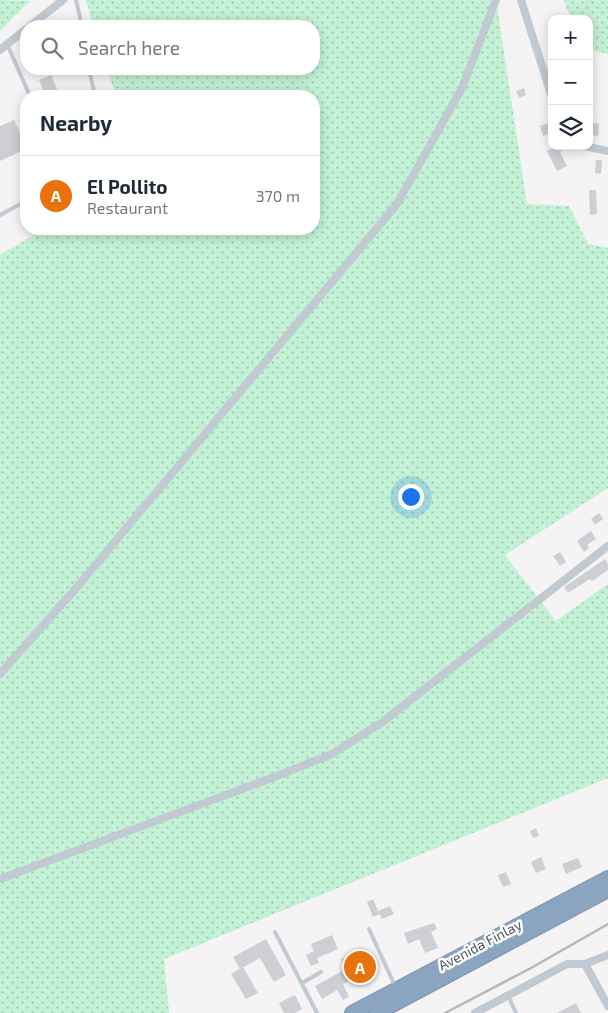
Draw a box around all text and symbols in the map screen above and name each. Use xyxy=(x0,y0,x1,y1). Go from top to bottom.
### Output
map controls xyxy=(548,15,593,150)
button: + xyxy=(548,15,593,60)
search box xyxy=(20,20,320,75)
icon: search xyxy=(38,34,66,62)
text: Search here xyxy=(78,36,180,59)
button: − xyxy=(548,60,593,105)
button: layers xyxy=(548,105,593,150)
text: Nearby xyxy=(40,110,112,135)
text: El Pollito xyxy=(87,175,168,198)
text: A xyxy=(51,186,61,205)
text: 370 m xyxy=(256,186,300,205)
text: Restaurant xyxy=(87,198,168,217)
your location xyxy=(398,484,424,510)
street label: Avenida Finlay xyxy=(435,915,525,974)
pin: A xyxy=(344,948,376,986)

